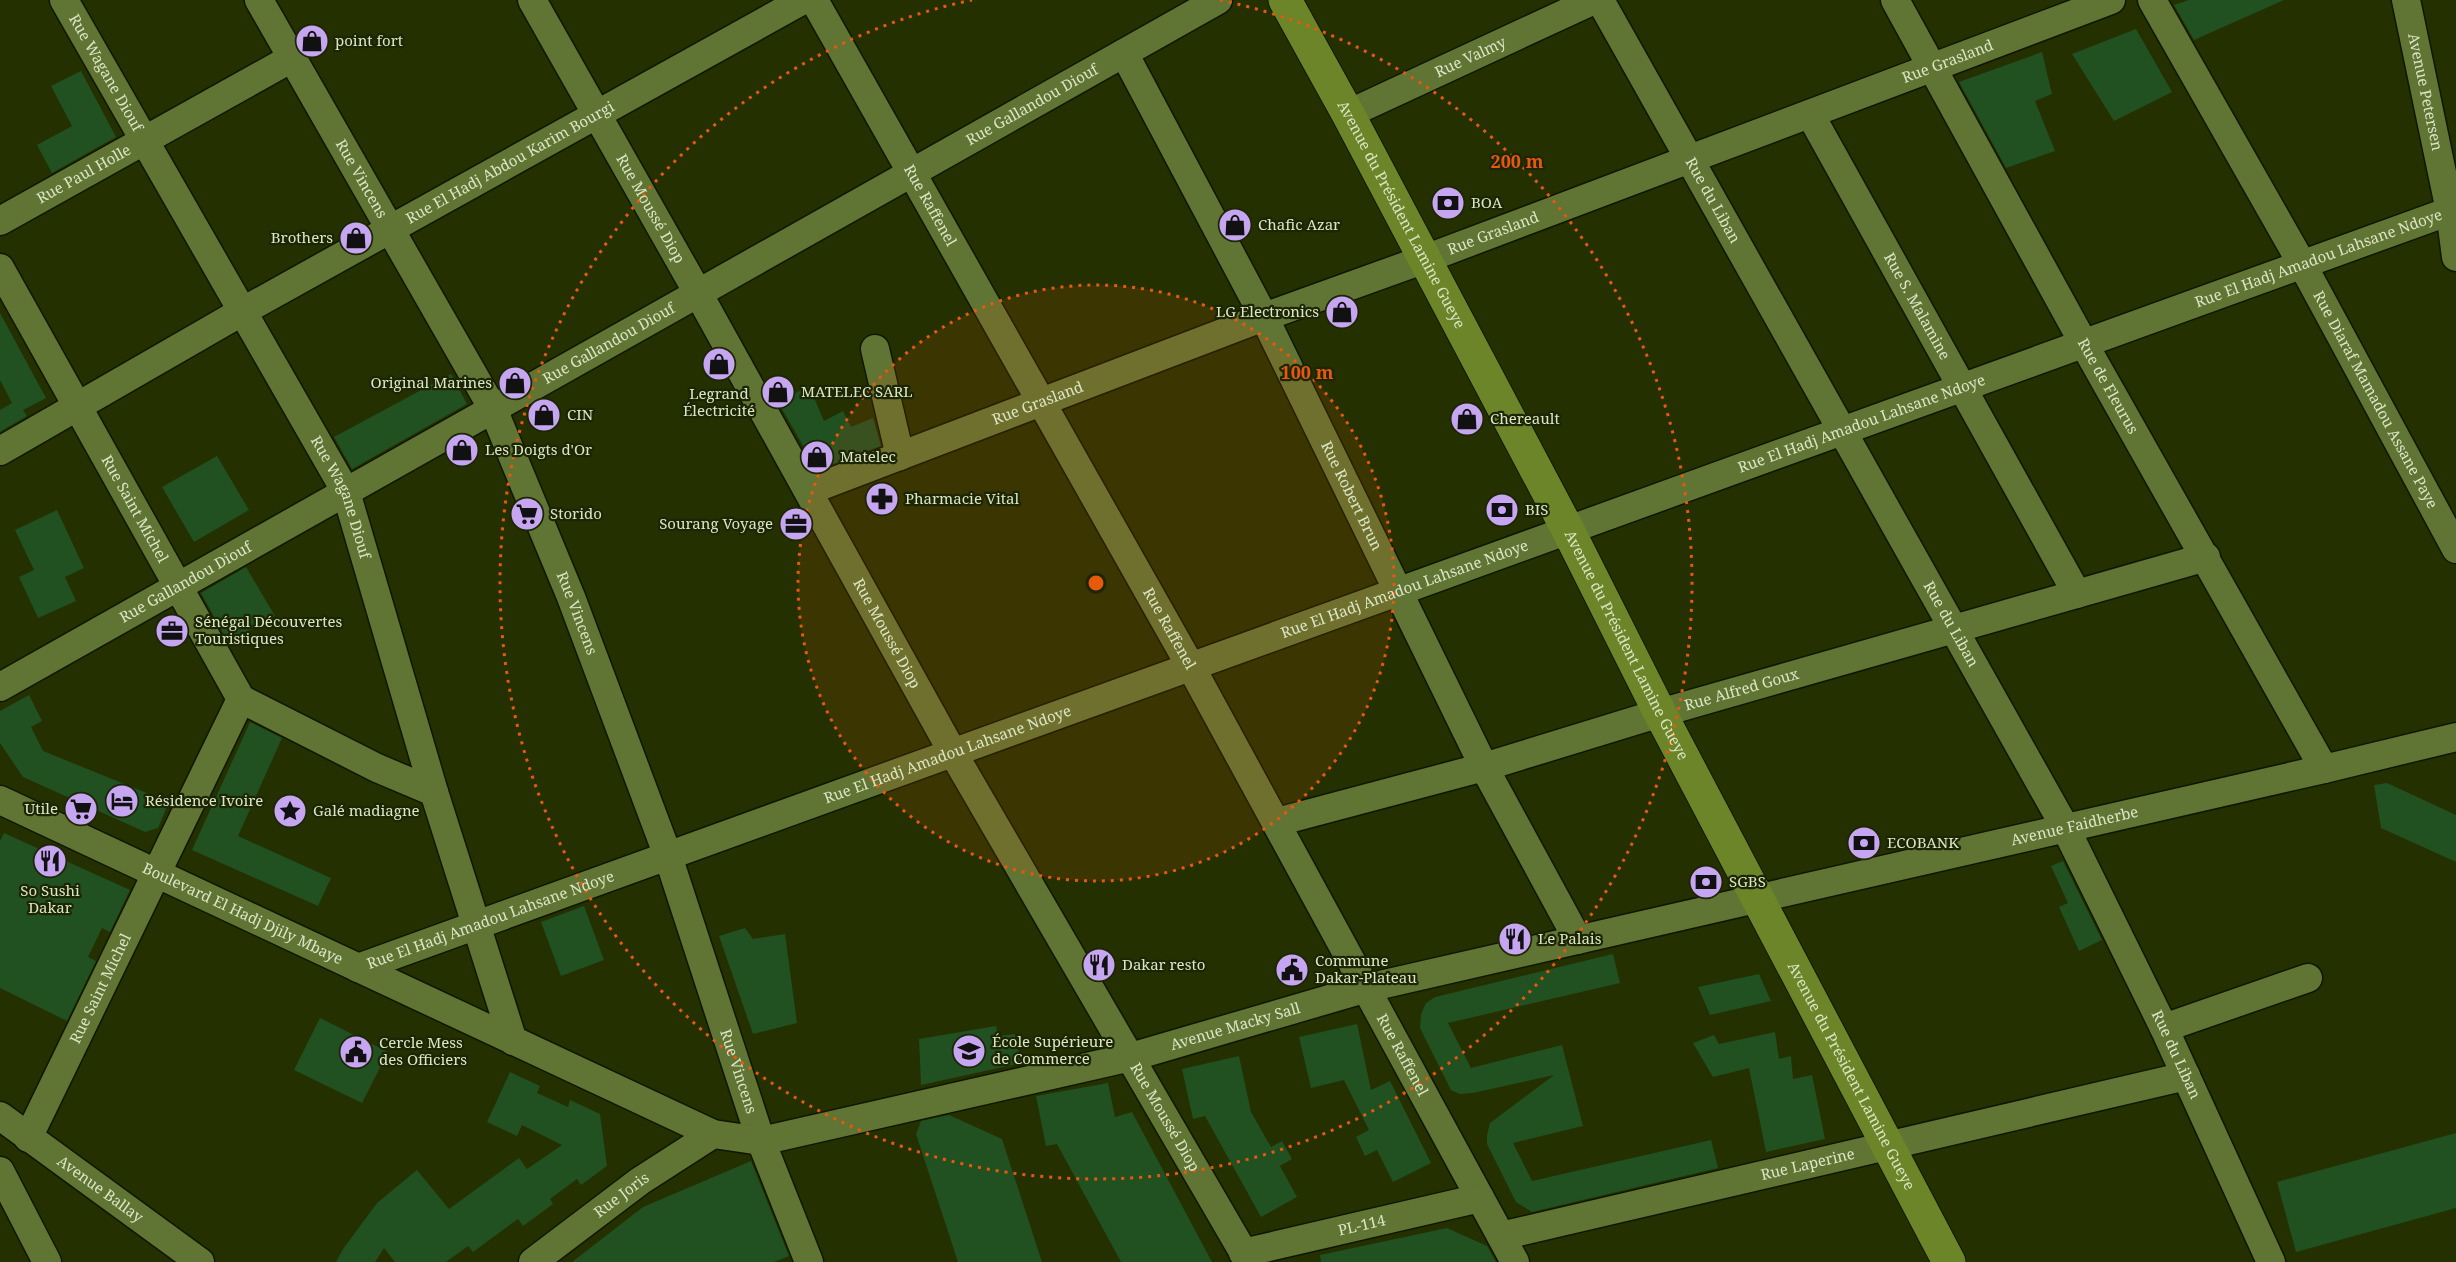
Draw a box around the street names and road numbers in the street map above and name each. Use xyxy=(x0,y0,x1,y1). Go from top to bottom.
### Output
street label: Rue Wagane Diouf xyxy=(65,10,149,136)
street label: Rue Valmy xyxy=(1431,31,1509,81)
street label: Avenue Petersen xyxy=(2404,31,2448,153)
street label: Rue Grasland xyxy=(1899,34,1996,87)
street label: Rue Gallandou Diouf xyxy=(962,58,1103,149)
street label: Rue El Hadj Abdou Karim Bourgi xyxy=(402,96,617,228)
street label: Avenue du Président Lamine Gueye xyxy=(1333,97,1471,332)
street label: Rue Vincens xyxy=(332,135,393,222)
street label: Rue Paul Holle xyxy=(33,139,134,208)
street label: Rue Moussé Diop xyxy=(612,150,690,267)
street label: Rue du Liban xyxy=(1681,153,1746,247)
street label: Rue Raffenel xyxy=(900,161,962,250)
street label: Rue El Hadj Amadou Lahsane Ndoye xyxy=(2192,204,2445,312)
street label: Rue Grasland xyxy=(1444,206,1541,259)
street label: Rue S. Malamine xyxy=(1880,249,1956,363)
street label: Rue Diaraf Mamadou Assane Paye xyxy=(2309,287,2443,512)
street label: Rue Gallandou Diouf xyxy=(539,297,679,388)
street label: Rue de Fleurus xyxy=(2074,334,2144,437)
street label: Rue El Hadj Amadou Lahsane Ndoye xyxy=(1735,369,1988,477)
street label: Rue Grasland xyxy=(989,376,1086,429)
street label: Rue Wagane Diouf xyxy=(307,432,376,562)
street label: Rue Robert Brun xyxy=(1317,437,1388,554)
street label: Rue Saint Michel xyxy=(98,451,174,566)
street label: Avenue du Président Lamine Gueye xyxy=(1561,526,1694,763)
street label: Rue El Hadj Amadou Lahsane Ndoye xyxy=(1278,534,1531,642)
street label: Rue Gallandou Diouf xyxy=(115,536,256,627)
street label: Rue Vincens xyxy=(552,568,603,658)
street label: Rue Moussé Diop xyxy=(849,574,926,691)
street label: Rue du Liban xyxy=(1920,577,1984,670)
street label: Rue Raffenel xyxy=(1139,584,1201,673)
street label: Rue Alfred Goux xyxy=(1682,663,1801,715)
street label: Rue El Hadj Amadou Lahsane Ndoye xyxy=(821,700,1074,808)
street label: Avenue Faidherbe xyxy=(2009,801,2140,849)
street label: Boulevard El Hadj Djily Mbaye xyxy=(140,857,347,968)
street label: Rue El Hadj Amadou Lahsane Ndoye xyxy=(364,865,617,973)
street label: Rue Saint Michel xyxy=(64,930,135,1047)
street label: Avenue du Président Lamine Gueye xyxy=(1784,958,1920,1193)
street label: Avenue Macky Sall xyxy=(1168,997,1303,1054)
street label: Rue du Liban xyxy=(2148,1006,2206,1102)
street label: Rue Raffenel xyxy=(1373,1010,1434,1099)
street label: Rue Vincens xyxy=(716,1026,762,1116)
street label: Rue Moussé Diop xyxy=(1126,1059,1205,1175)
street label: Rue Laperine xyxy=(1759,1143,1857,1184)
street label: Avenue Ballay xyxy=(54,1150,148,1227)
street label: Rue Joris xyxy=(589,1167,652,1221)
street label: PL-114 xyxy=(1336,1209,1388,1240)

